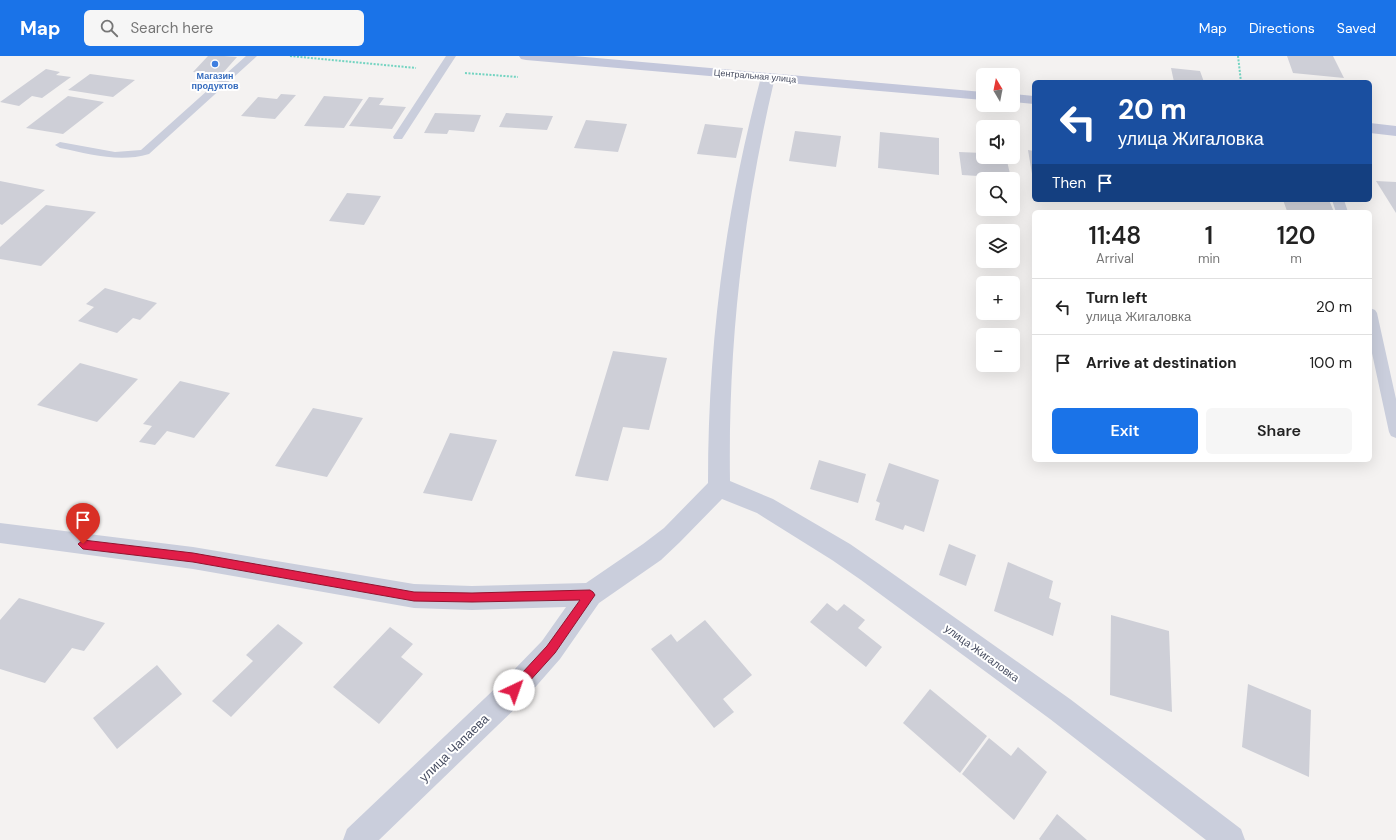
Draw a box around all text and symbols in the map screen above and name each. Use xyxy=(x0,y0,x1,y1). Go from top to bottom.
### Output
search box xyxy=(84,10,364,46)
text: Map xyxy=(20,16,60,41)
icon: search xyxy=(98,17,120,39)
text: Search here xyxy=(130,18,213,38)
text: Map xyxy=(1199,19,1227,37)
text: Directions xyxy=(1249,19,1315,37)
text: Saved xyxy=(1337,19,1376,37)
marker: Магазин продуктов xyxy=(210,59,220,69)
street label: Центральная улица xyxy=(713,66,797,86)
north arrow xyxy=(976,68,1020,112)
map controls xyxy=(976,68,1020,372)
place label: Магазин продуктов xyxy=(192,70,239,92)
text: 20 m xyxy=(1118,91,1187,128)
icon: left xyxy=(1052,96,1104,148)
button: sound xyxy=(976,120,1020,164)
text: улица Жигаловка xyxy=(1118,127,1264,151)
button: search xyxy=(976,172,1020,216)
icon: arrive xyxy=(1094,172,1116,194)
text: Then xyxy=(1052,173,1086,193)
text: 11:48 xyxy=(1089,220,1141,251)
text: 1 xyxy=(1205,220,1213,251)
text: 120 xyxy=(1277,220,1315,251)
button: layers xyxy=(976,224,1020,268)
text: Arrival xyxy=(1096,250,1134,267)
text: min xyxy=(1198,250,1220,267)
text: m xyxy=(1290,250,1302,267)
button: + xyxy=(976,276,1020,320)
text: Turn left xyxy=(1086,288,1147,308)
icon: left xyxy=(1052,296,1074,318)
text: 20 m xyxy=(1316,297,1352,317)
text: улица Жигаловка xyxy=(1086,308,1191,325)
button: − xyxy=(976,328,1020,372)
icon: arrive xyxy=(1052,352,1074,374)
text: Arrive at destination xyxy=(1086,353,1237,373)
text: 100 m xyxy=(1309,353,1352,373)
button: Exit xyxy=(1052,408,1198,454)
button: Share xyxy=(1206,408,1352,454)
pin xyxy=(66,503,100,544)
icon: arrive xyxy=(72,509,94,531)
street label: улица Жигаловка xyxy=(942,621,1023,685)
position arrow xyxy=(493,669,535,711)
street label: улица Чапаева xyxy=(416,710,493,786)

